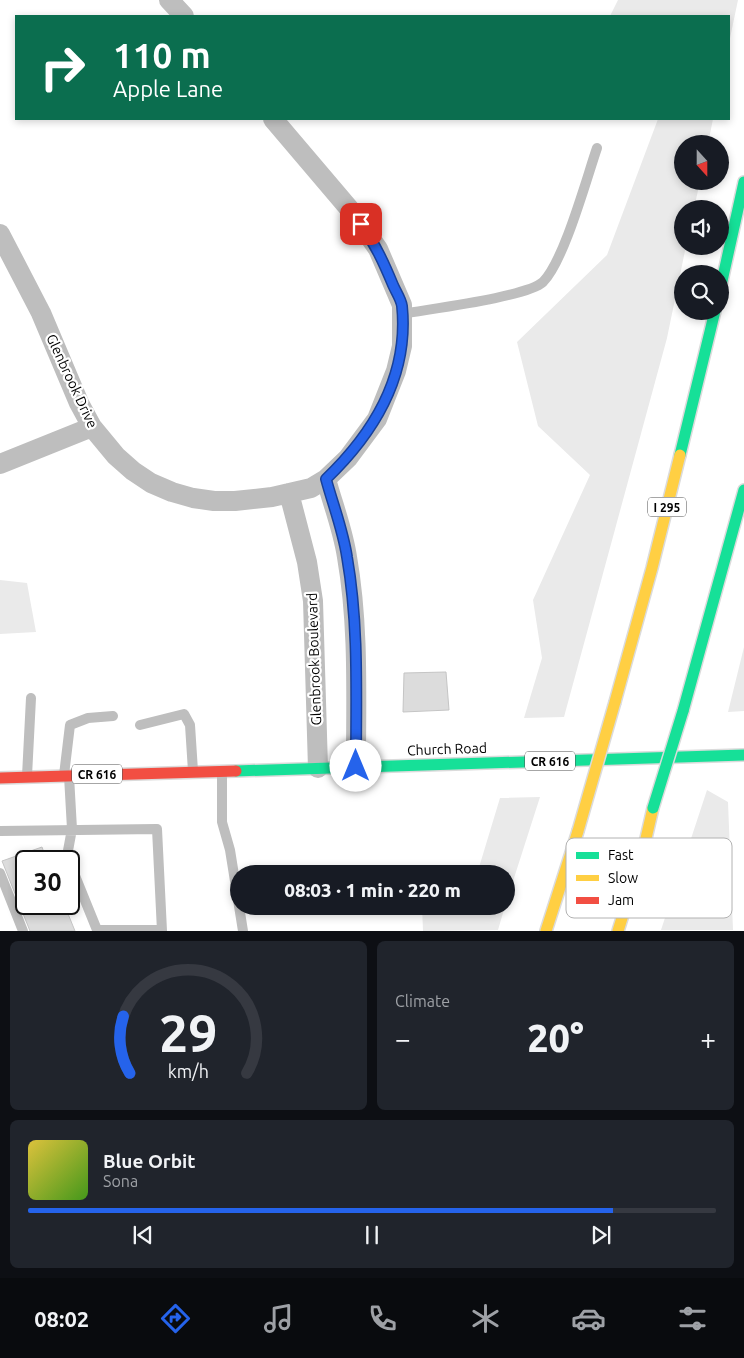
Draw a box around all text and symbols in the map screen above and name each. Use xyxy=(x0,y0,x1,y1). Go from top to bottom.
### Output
icon: right xyxy=(30,35,95,100)
text: 110 m xyxy=(113,35,211,75)
text: Apple Lane xyxy=(113,76,223,101)
north arrow xyxy=(674,135,729,190)
map controls xyxy=(674,135,729,320)
button: sound xyxy=(674,200,729,255)
pin xyxy=(340,203,382,245)
icon: arrive xyxy=(347,210,375,238)
button: search xyxy=(674,265,729,320)
street label: Glenbrook Drive xyxy=(43,331,101,431)
road number: I 295 xyxy=(648,498,686,516)
street label: Glenbrook Boulevard xyxy=(304,592,324,726)
position arrow xyxy=(329,739,381,791)
street label: Church Road xyxy=(407,740,487,758)
road number: CR 616 xyxy=(525,751,575,770)
road number: CR 616 xyxy=(72,764,122,784)
legend xyxy=(566,838,732,918)
text: Fast xyxy=(608,847,634,863)
speed limit sign: 30 xyxy=(15,850,80,915)
text: Slow xyxy=(608,870,638,886)
text: 08:03 · 1 min · 220 m xyxy=(284,879,461,901)
text: Jam xyxy=(608,892,634,908)
text: Climate xyxy=(395,992,450,1010)
text: 29 xyxy=(159,1004,218,1062)
text: 20° xyxy=(527,1017,584,1059)
text: − xyxy=(395,1023,411,1054)
text: + xyxy=(700,1023,716,1054)
text: km/h xyxy=(168,1061,209,1081)
text: Blue Orbit xyxy=(103,1150,196,1172)
text: Sona xyxy=(103,1172,138,1190)
icon: previous xyxy=(129,1221,157,1249)
icon: pause xyxy=(358,1221,386,1249)
icon: next xyxy=(587,1221,615,1249)
icon: directions xyxy=(158,1301,193,1336)
icon: music xyxy=(261,1301,296,1336)
icon: phone xyxy=(365,1301,400,1336)
icon: climate xyxy=(468,1301,503,1336)
icon: car xyxy=(571,1301,606,1336)
icon: filters xyxy=(675,1301,710,1336)
text: 08:02 xyxy=(34,1306,89,1331)

